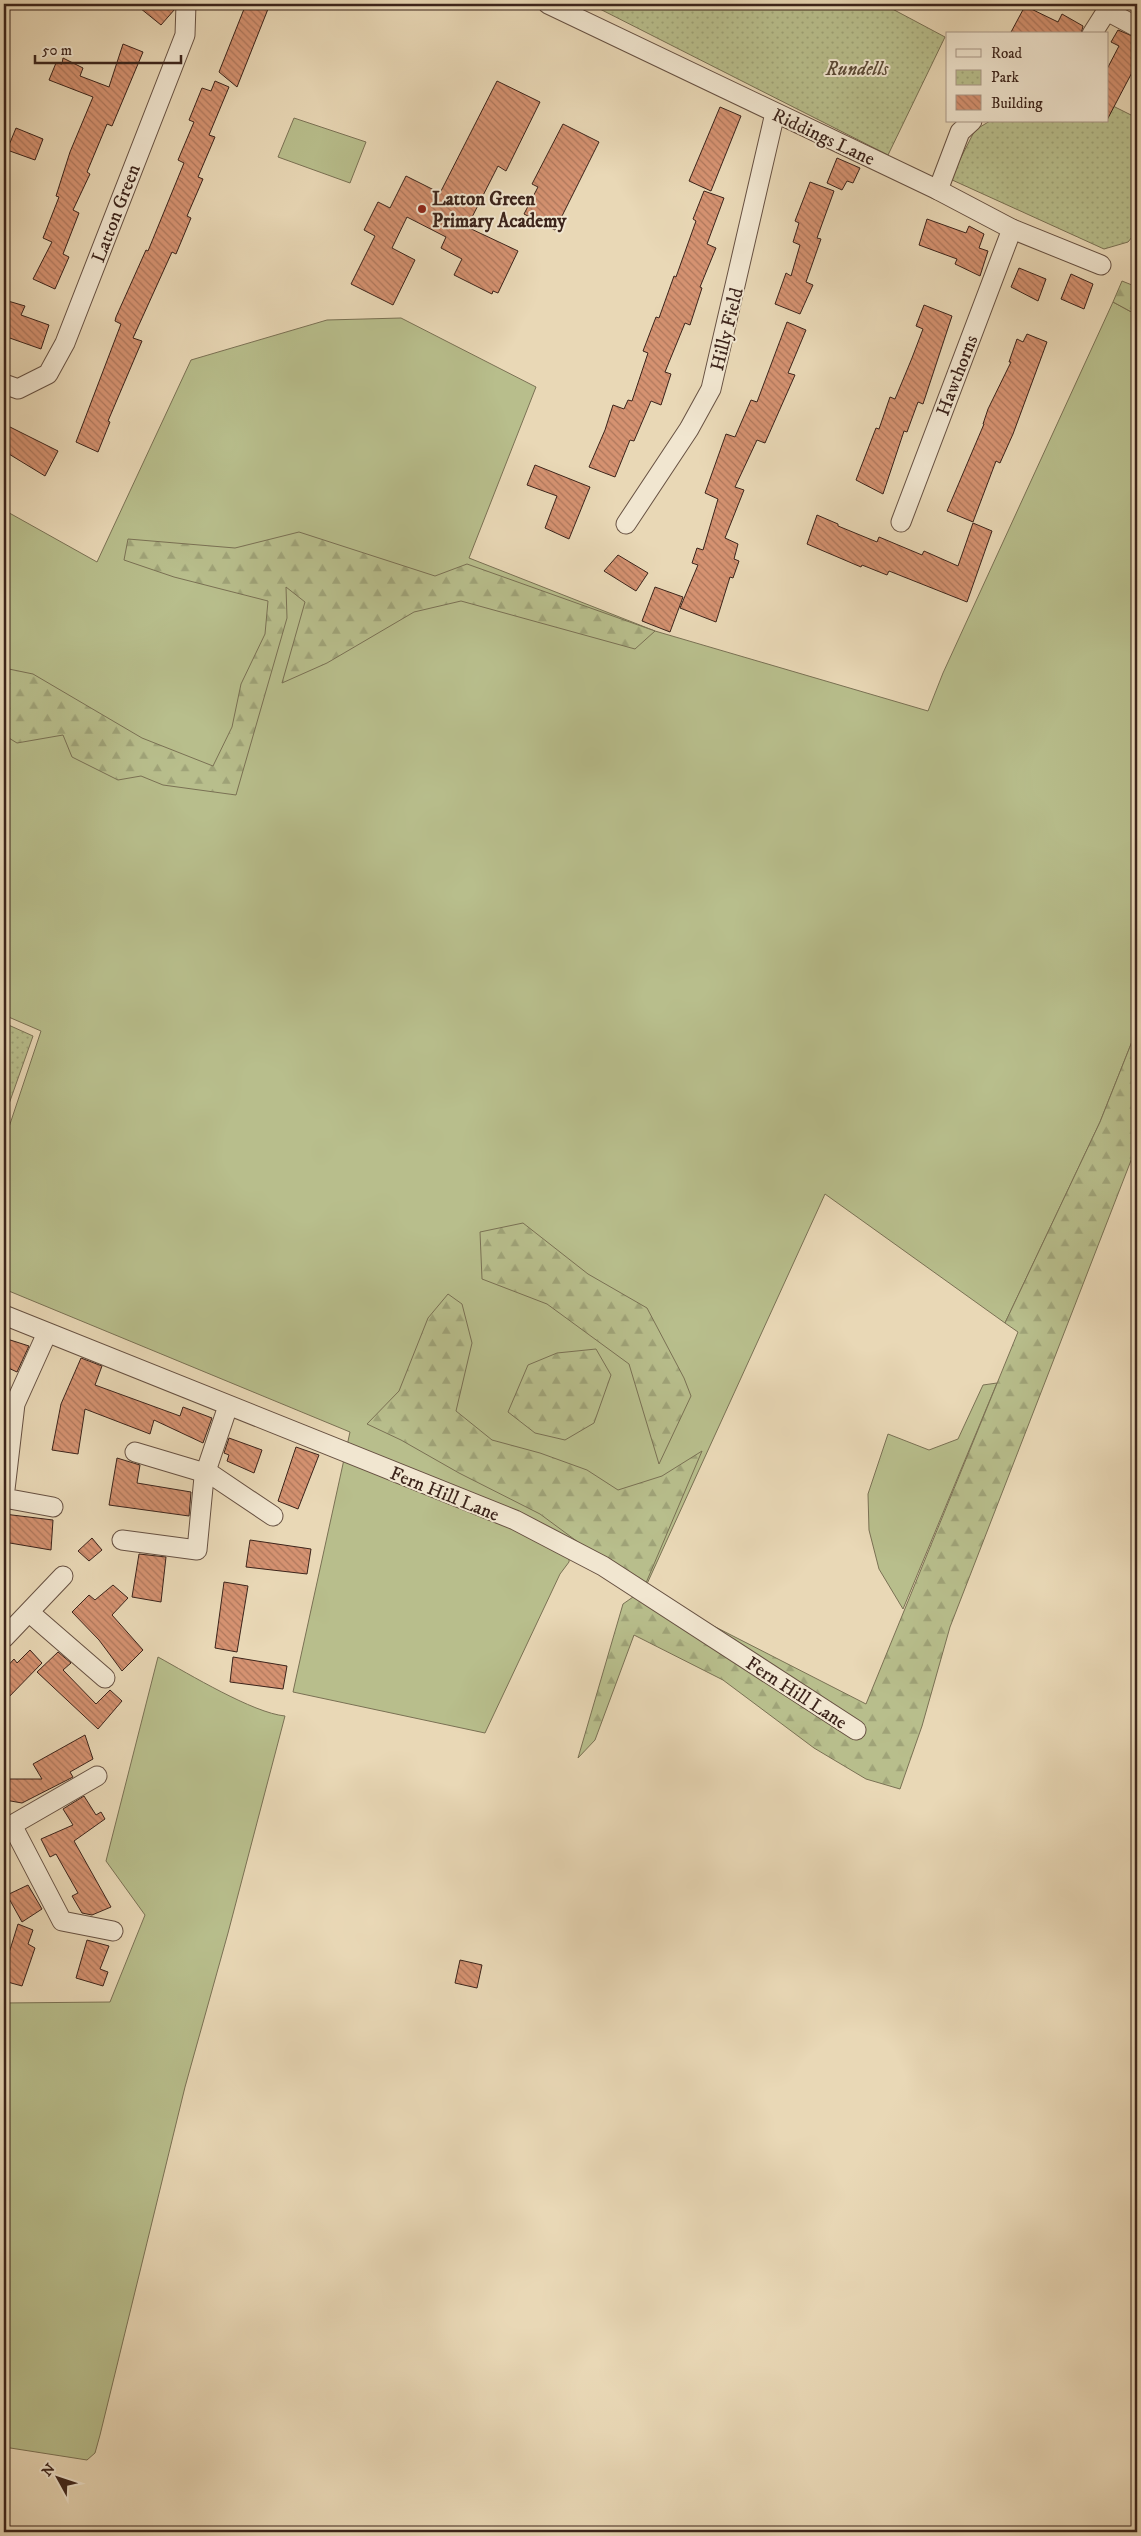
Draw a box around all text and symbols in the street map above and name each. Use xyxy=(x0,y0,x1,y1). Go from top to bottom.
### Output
scale bar xyxy=(35,32,181,64)
legend xyxy=(946,32,1108,122)
text: 50 m xyxy=(42,41,72,60)
text: Road xyxy=(991,44,1023,63)
park label: Rundells xyxy=(825,58,890,81)
text: Park xyxy=(991,68,1020,87)
text: Building xyxy=(991,94,1043,113)
street label: Riddings Lane xyxy=(768,104,878,171)
street label: Latton Green xyxy=(87,161,146,266)
place label: Latton Green Primary Academy xyxy=(432,188,567,233)
marker: Latton Green Primary Academy xyxy=(416,203,428,215)
street label: Hilly Field xyxy=(706,285,749,373)
street label: Hawthorns xyxy=(932,332,983,419)
street label: Fern Hill Lane xyxy=(386,1462,503,1527)
street label: Fern Hill Lane xyxy=(741,1652,851,1735)
north arrow xyxy=(32,2454,82,2504)
text: N xyxy=(38,2460,60,2480)

